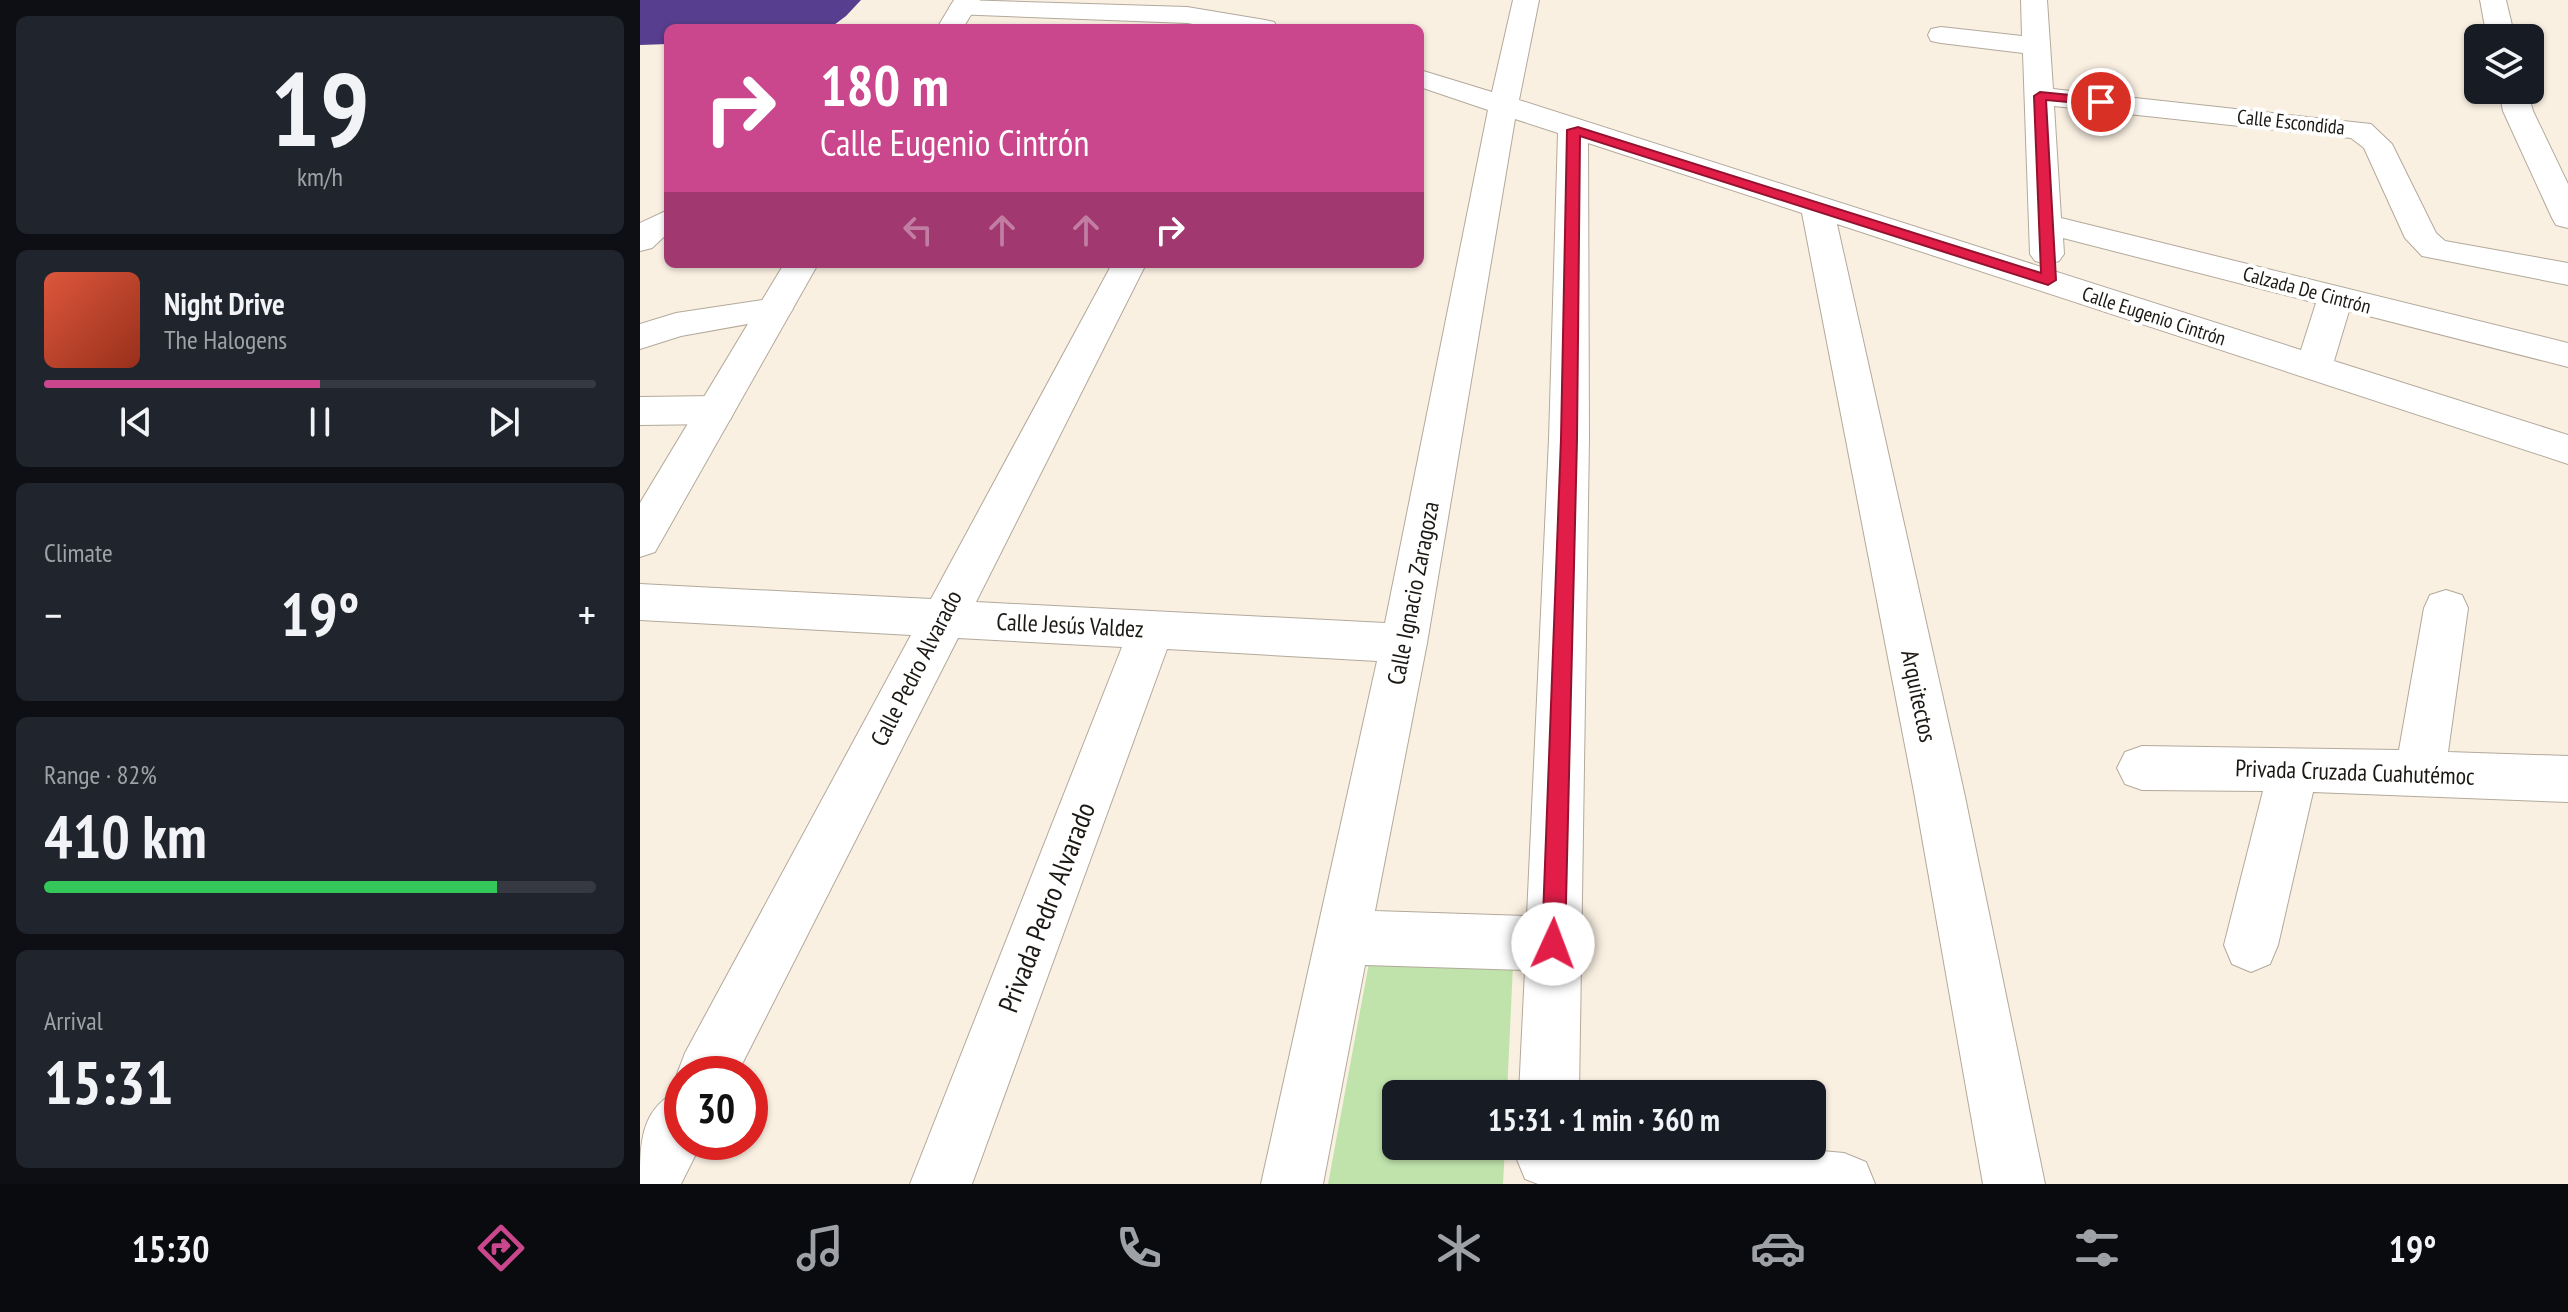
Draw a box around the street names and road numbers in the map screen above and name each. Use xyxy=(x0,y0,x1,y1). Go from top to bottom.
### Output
street label: Calle Escondida xyxy=(2236,103,2346,141)
street label: Calzada De Cintrón xyxy=(2240,260,2374,320)
street label: Calle Eugenio Cintrón xyxy=(2079,281,2229,351)
street label: Calle Ignacio Zaragoza xyxy=(1380,499,1446,687)
street label: Calle Pedro Alvarado xyxy=(863,585,969,751)
street label: Calle Jesús Valdez xyxy=(996,606,1144,644)
street label: Arquitectos xyxy=(1894,647,1944,745)
street label: Privada Cruzada Cuahutémoc xyxy=(2235,752,2476,792)
street label: Privada Pedro Alvarado xyxy=(989,797,1103,1017)

